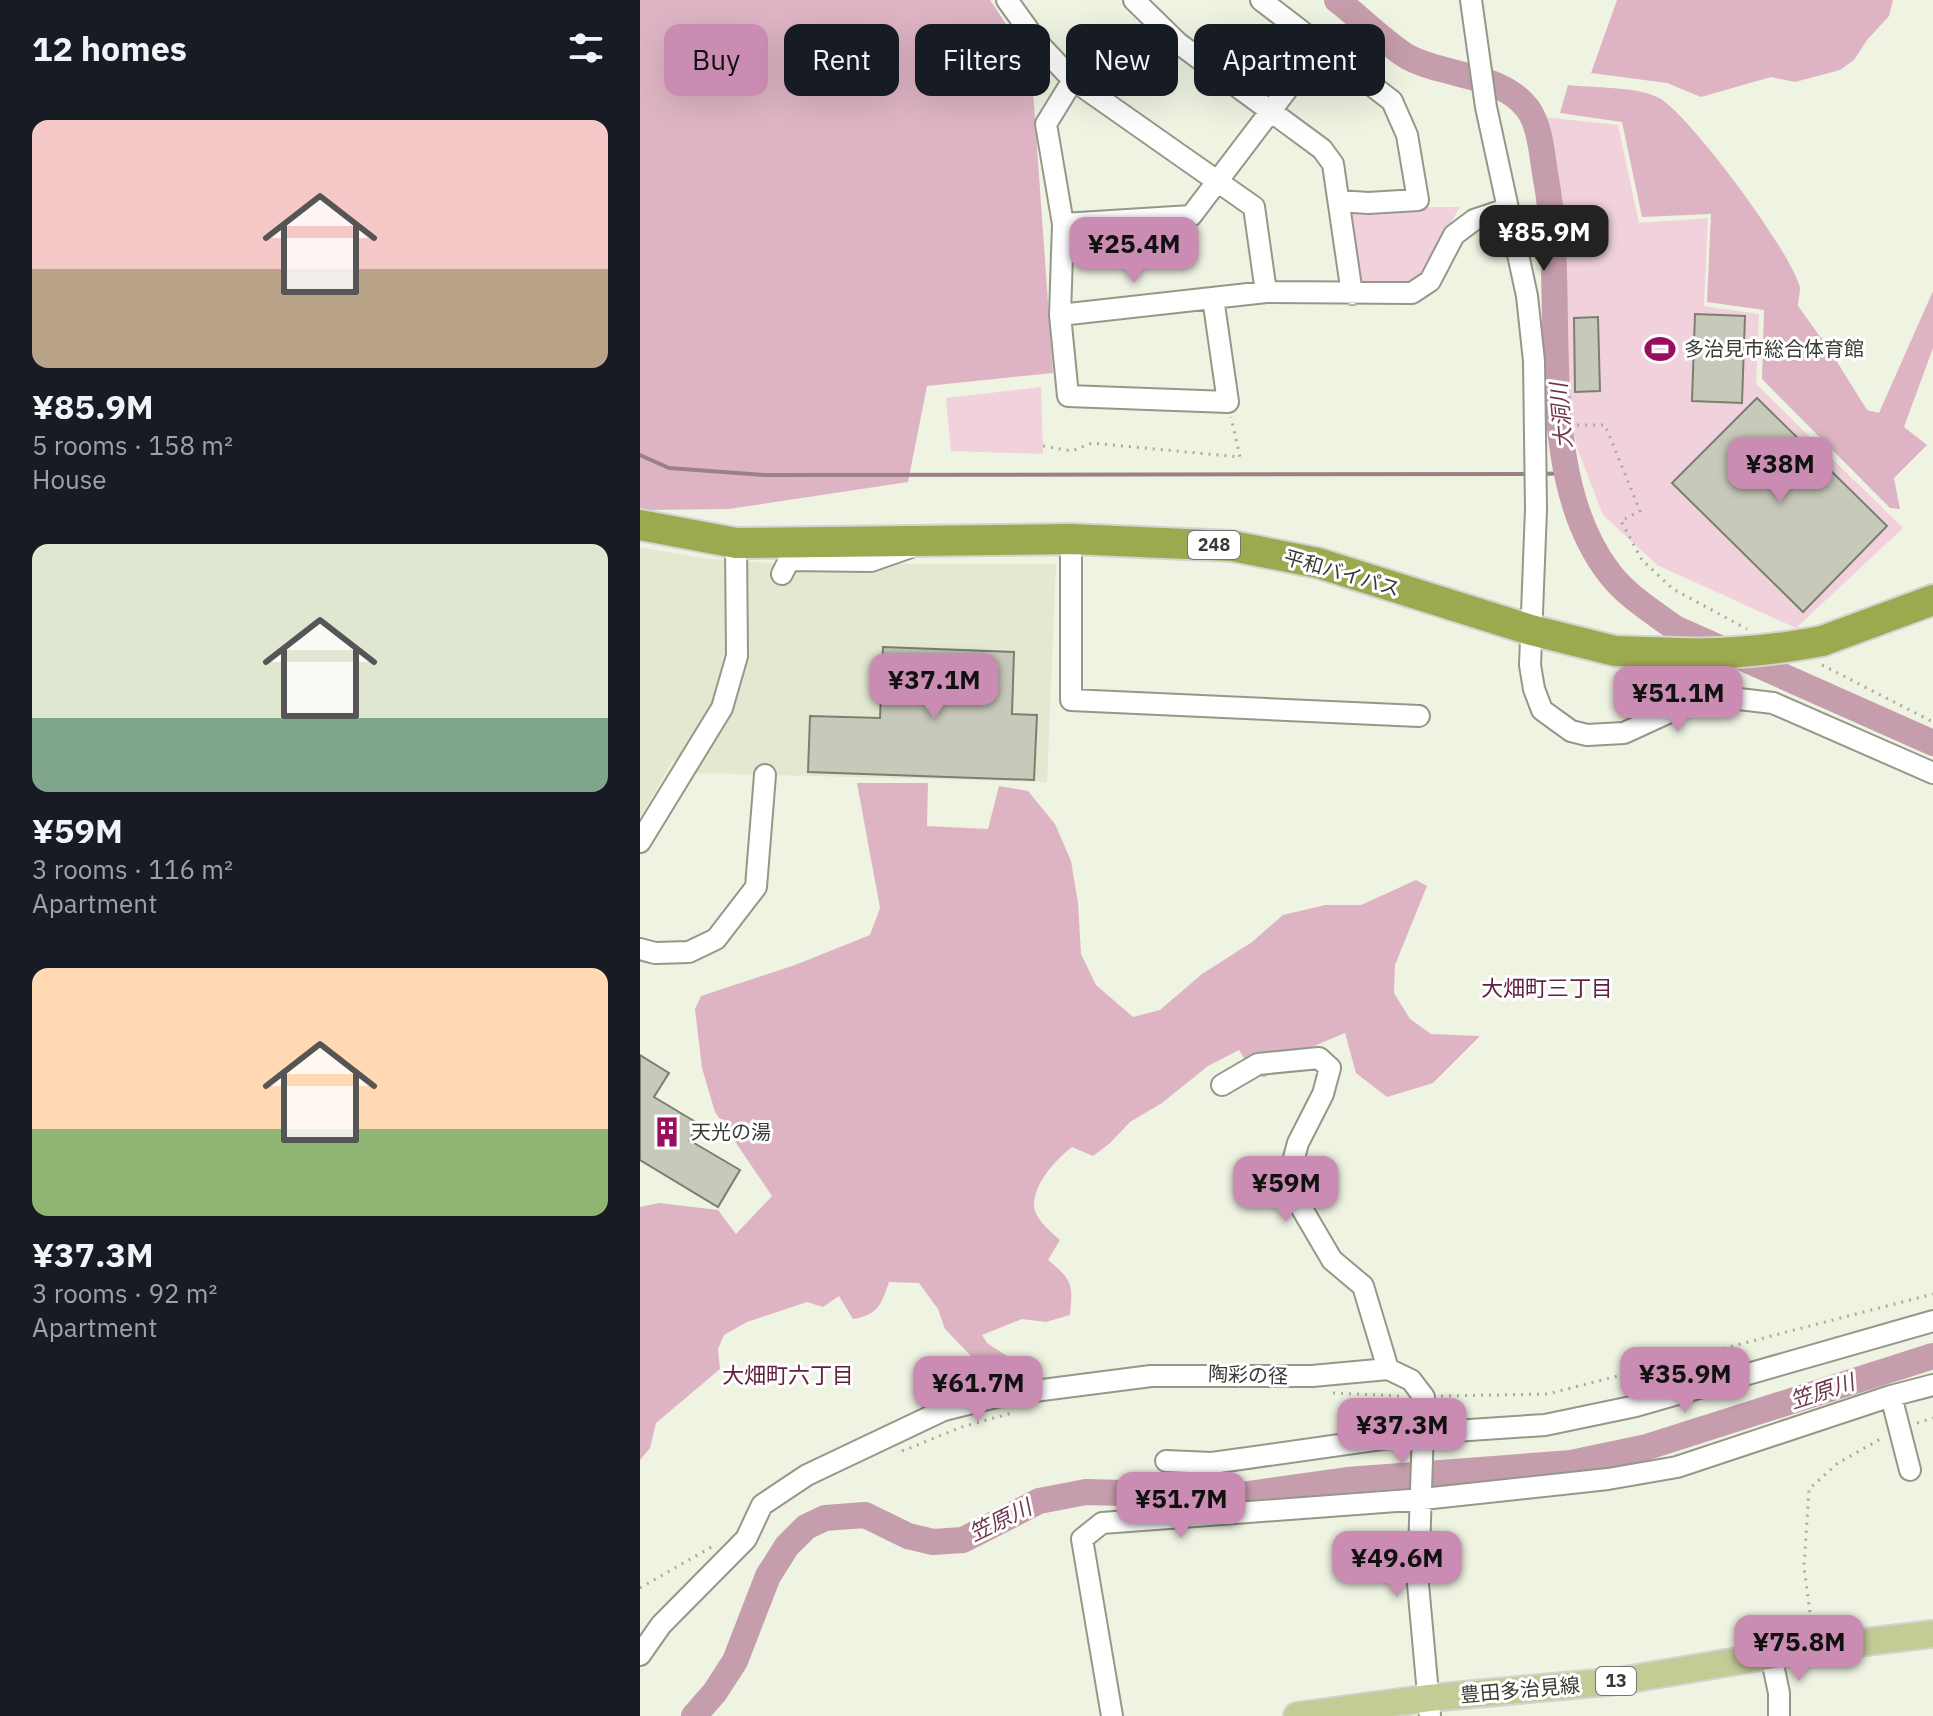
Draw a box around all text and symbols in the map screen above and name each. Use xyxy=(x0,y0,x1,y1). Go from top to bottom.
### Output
chip: Buy xyxy=(664,24,768,96)
chip: Rent xyxy=(784,24,899,96)
chip: Filters xyxy=(915,24,1050,96)
chip: New xyxy=(1066,24,1178,96)
chip: Apartment xyxy=(1194,24,1385,96)
text: 12 homes xyxy=(32,26,187,70)
icon: filters xyxy=(564,26,608,70)
icon: home xyxy=(248,172,392,316)
pin: ¥85.9M xyxy=(1479,205,1609,273)
text: ¥85.9M xyxy=(1497,214,1591,248)
pin: ¥25.4M xyxy=(1069,217,1199,285)
text: ¥25.4M xyxy=(1087,226,1181,260)
sports icon: 多治見市総合体育館 xyxy=(1643,332,1677,366)
place label: 多治見市総合体育館 xyxy=(1684,335,1864,362)
water label: 大洞川 xyxy=(1543,380,1578,450)
text: ¥85.9M xyxy=(32,384,154,428)
text: 5 rooms · 158 m² xyxy=(32,428,233,462)
pin: ¥38M xyxy=(1733,437,1827,505)
text: ¥38M xyxy=(1745,446,1815,480)
text: House xyxy=(32,462,107,496)
road number: 248 xyxy=(1188,531,1240,559)
street label: 平和バイパス xyxy=(1281,543,1403,602)
icon: home xyxy=(248,596,392,740)
pin: ¥37.1M xyxy=(869,653,999,721)
text: ¥37.1M xyxy=(887,662,981,696)
pin: ¥51.1M xyxy=(1613,666,1743,734)
text: ¥51.1M xyxy=(1631,675,1725,709)
text: ¥59M xyxy=(32,808,123,852)
text: 3 rooms · 116 m² xyxy=(32,852,233,886)
text: Apartment xyxy=(32,886,157,920)
district label: 大畑町三丁目 xyxy=(1481,973,1613,1002)
icon: home xyxy=(248,1020,392,1164)
building icon: 天光の湯 xyxy=(650,1115,684,1149)
place label: 天光の湯 xyxy=(691,1118,771,1145)
pin: ¥59M xyxy=(1239,1156,1333,1224)
text: ¥59M xyxy=(1251,1165,1321,1199)
text: ¥37.3M xyxy=(32,1232,154,1276)
text: 3 rooms · 92 m² xyxy=(32,1276,217,1310)
text: Apartment xyxy=(32,1310,157,1344)
pin: ¥35.9M xyxy=(1620,1347,1750,1415)
pin: ¥61.7M xyxy=(913,1356,1043,1424)
text: ¥35.9M xyxy=(1638,1356,1732,1390)
district label: 大畑町六丁目 xyxy=(722,1360,854,1389)
street label: 陶彩の径 xyxy=(1208,1360,1288,1389)
text: ¥61.7M xyxy=(931,1365,1025,1399)
water label: 笠原川 xyxy=(1786,1366,1860,1415)
pin: ¥37.3M xyxy=(1337,1398,1467,1466)
text: ¥37.3M xyxy=(1355,1407,1449,1441)
pin: ¥51.7M xyxy=(1116,1472,1246,1540)
text: ¥51.7M xyxy=(1134,1481,1228,1515)
water label: 笠原川 xyxy=(964,1491,1038,1547)
pin: ¥49.6M xyxy=(1332,1531,1462,1599)
text: ¥49.6M xyxy=(1350,1540,1444,1574)
pin: ¥75.8M xyxy=(1734,1615,1864,1683)
text: ¥75.8M xyxy=(1752,1624,1846,1658)
road number: 13 xyxy=(1596,1667,1636,1695)
street label: 豊田多治見線 xyxy=(1459,1671,1581,1708)

